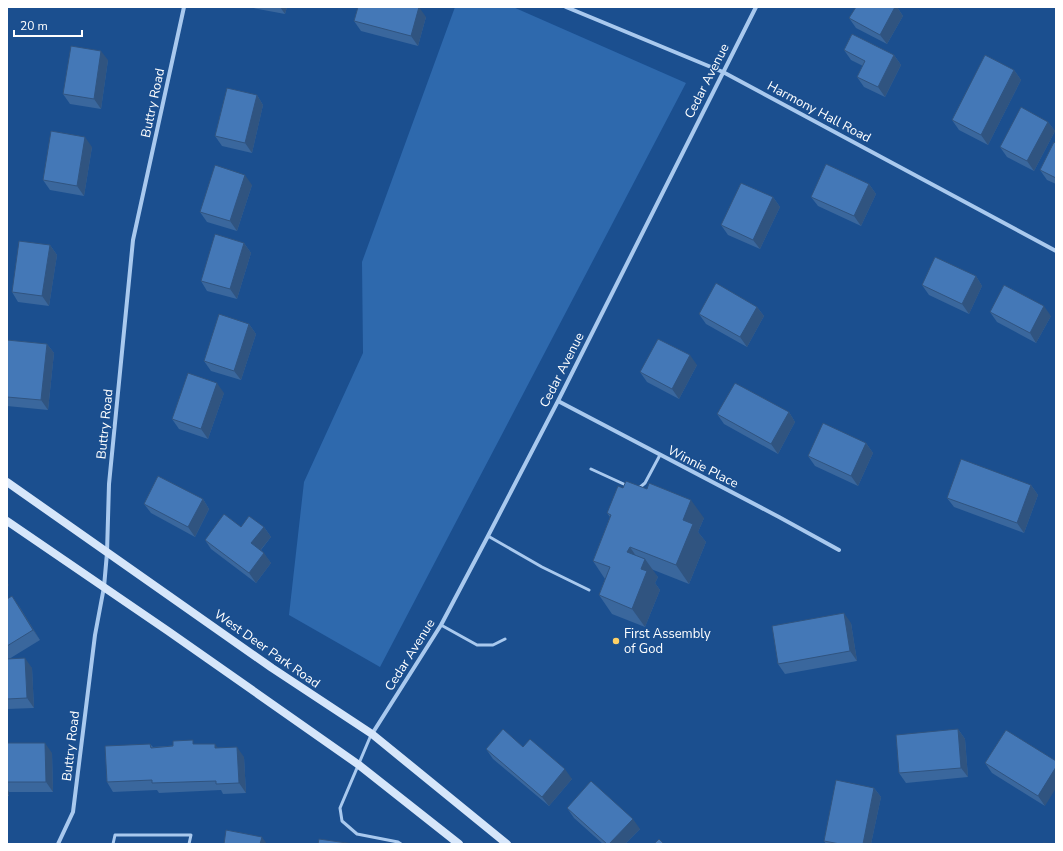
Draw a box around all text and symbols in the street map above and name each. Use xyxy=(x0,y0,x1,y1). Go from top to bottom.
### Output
scale bar xyxy=(14,12,82,38)
text: 20 m xyxy=(20,18,48,34)
street label: Cedar Avenue xyxy=(680,40,734,122)
street label: Buttry Road xyxy=(137,67,169,139)
street label: Harmony Hall Road xyxy=(764,77,874,147)
street label: Cedar Avenue xyxy=(535,329,589,411)
street label: Buttry Road xyxy=(92,388,118,460)
street label: Winnie Place xyxy=(665,441,742,493)
street label: West Deer Park Road xyxy=(210,606,324,692)
street label: Cedar Avenue xyxy=(381,615,439,695)
place label: First Assembly of God xyxy=(624,625,711,658)
marker: First Assembly of God xyxy=(611,636,621,646)
street label: Buttry Road xyxy=(58,710,84,782)

